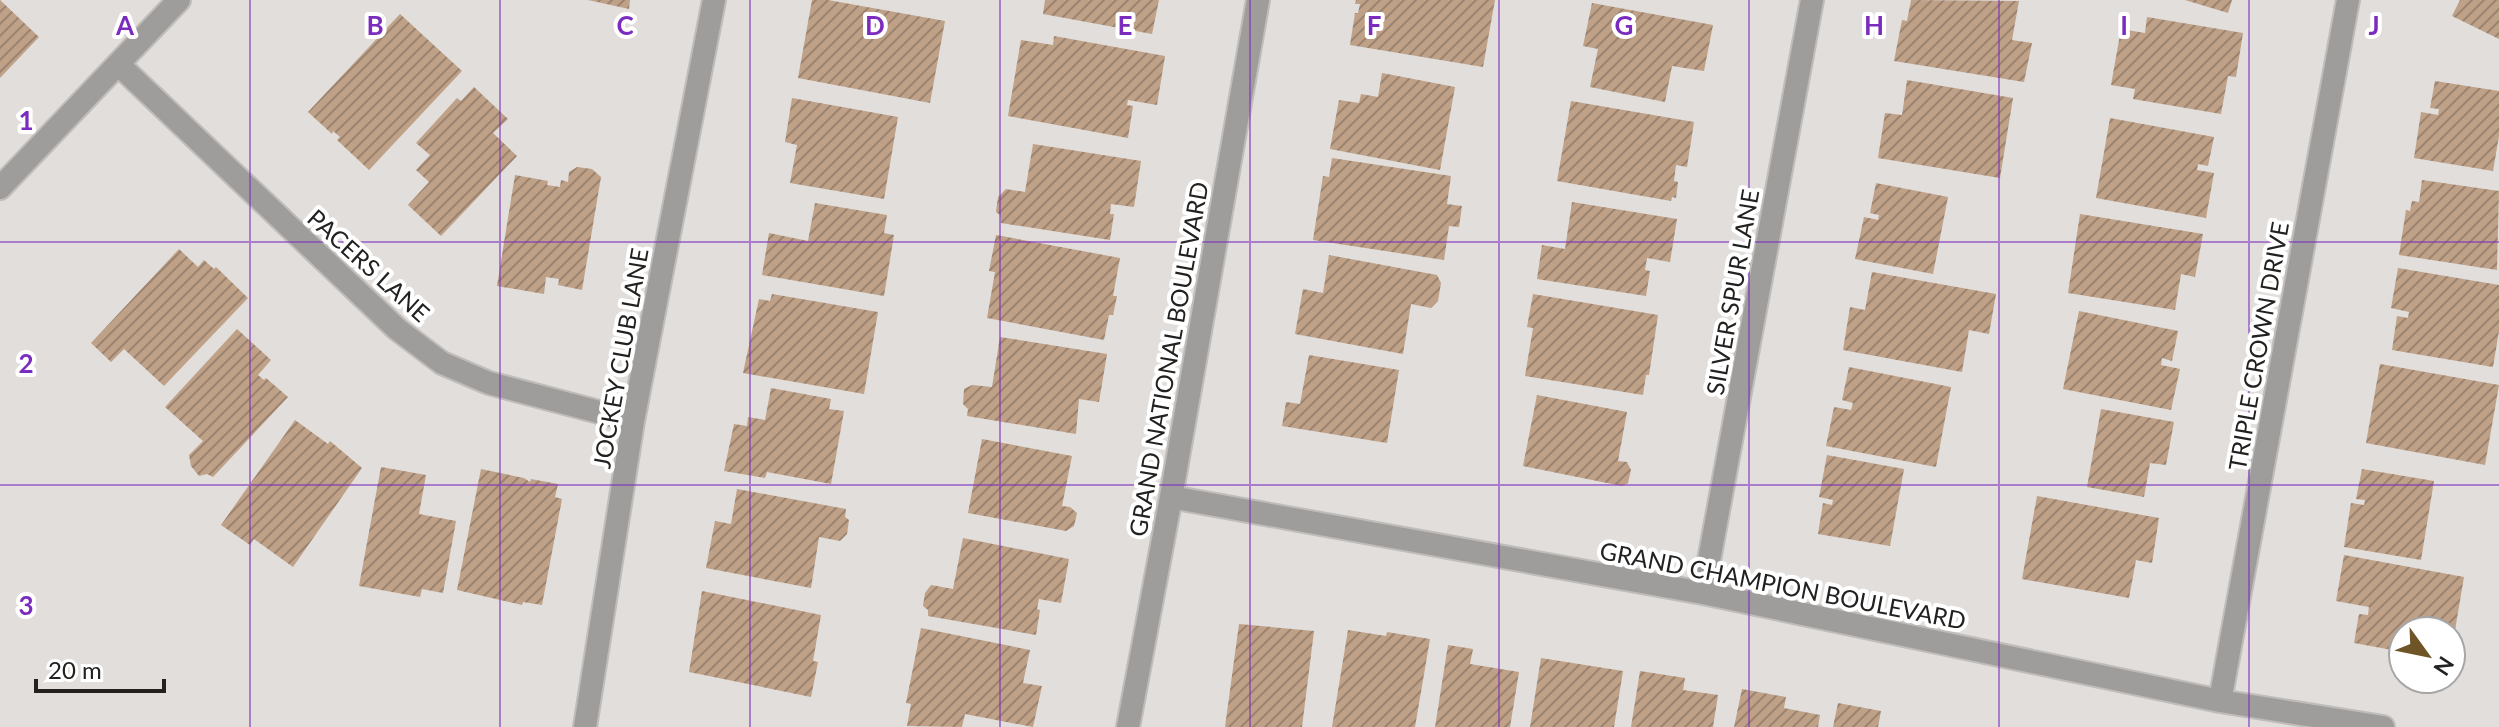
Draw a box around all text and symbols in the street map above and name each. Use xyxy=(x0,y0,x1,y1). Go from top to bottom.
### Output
text: A xyxy=(115,9,135,41)
text: B xyxy=(366,9,384,41)
text: C xyxy=(616,9,634,41)
text: D xyxy=(865,9,885,41)
text: E xyxy=(1118,9,1132,41)
text: F xyxy=(1367,9,1381,41)
text: G xyxy=(1615,9,1633,41)
text: H xyxy=(1864,9,1884,41)
text: I xyxy=(2120,9,2128,41)
text: J xyxy=(2368,9,2380,41)
text: 1 xyxy=(18,104,34,136)
street label: GRAND NATIONAL BOULEVARD xyxy=(1122,179,1214,539)
street label: SILVER SPUR LANE xyxy=(1700,187,1764,397)
street label: PACERS LANE xyxy=(302,203,436,327)
street label: TRIPLE CROWN DRIVE xyxy=(2222,219,2294,473)
street label: JOCKEY CLUB LANE xyxy=(586,246,654,470)
text: 2 xyxy=(18,347,34,379)
street label: GRAND CHAMPION BOULEVARD xyxy=(1598,535,1968,635)
text: 3 xyxy=(18,589,34,621)
north arrow xyxy=(2387,615,2467,695)
scale bar xyxy=(36,643,164,693)
text: N xyxy=(2428,652,2460,681)
text: 20 m xyxy=(48,655,102,684)

